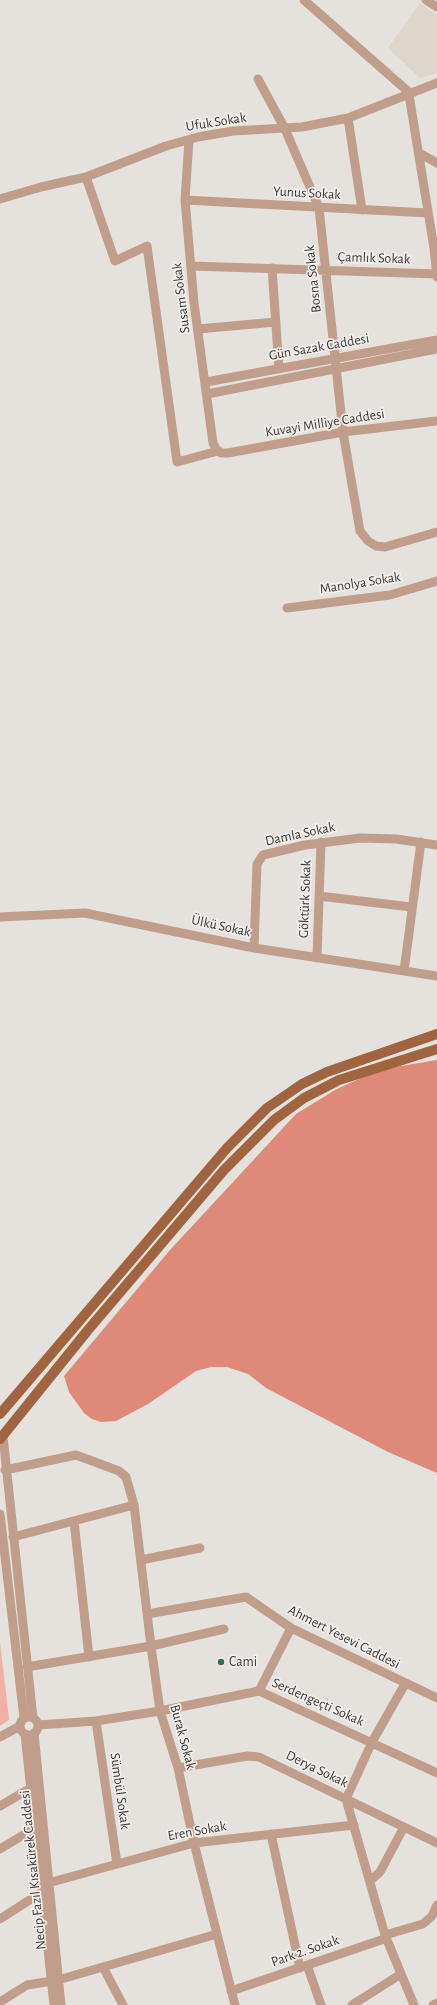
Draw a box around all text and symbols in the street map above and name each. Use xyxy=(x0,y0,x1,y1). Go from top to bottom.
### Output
street label: Ufuk Sokak xyxy=(185,109,247,135)
street label: Yunus Sokak xyxy=(273,183,341,203)
street label: Bosna Sokak xyxy=(301,245,325,313)
street label: Çamlık Sokak xyxy=(337,248,411,268)
street label: Susam Sokak xyxy=(168,262,194,334)
street label: Gün Sazak Caddesi xyxy=(267,330,371,364)
street label: Kuvayi Milliye Caddesi xyxy=(264,405,386,441)
street label: Manolya Sokak xyxy=(318,568,402,598)
street label: Damla Sokak xyxy=(264,818,336,850)
street label: Göktürk Sokak xyxy=(295,860,315,938)
street label: Ülkü Sokak xyxy=(190,912,252,940)
street label: Ahmert Yesevi Caddesi xyxy=(285,1601,403,1673)
place label: Cami xyxy=(229,1654,257,1670)
marker: Cami xyxy=(216,1657,226,1667)
street label: Serdengeçti Sokak xyxy=(269,1674,367,1730)
street label: Burak Sokak xyxy=(166,1703,200,1771)
street label: Derya Sokak xyxy=(283,1747,351,1791)
street label: Sümbül Sokak xyxy=(106,1752,134,1830)
street label: Necip Fazıl Kısakürek Caddesi xyxy=(16,1790,50,1950)
street label: Eren Sokak xyxy=(166,1818,228,1844)
street label: Park 2. Sokak xyxy=(269,1932,341,1970)

